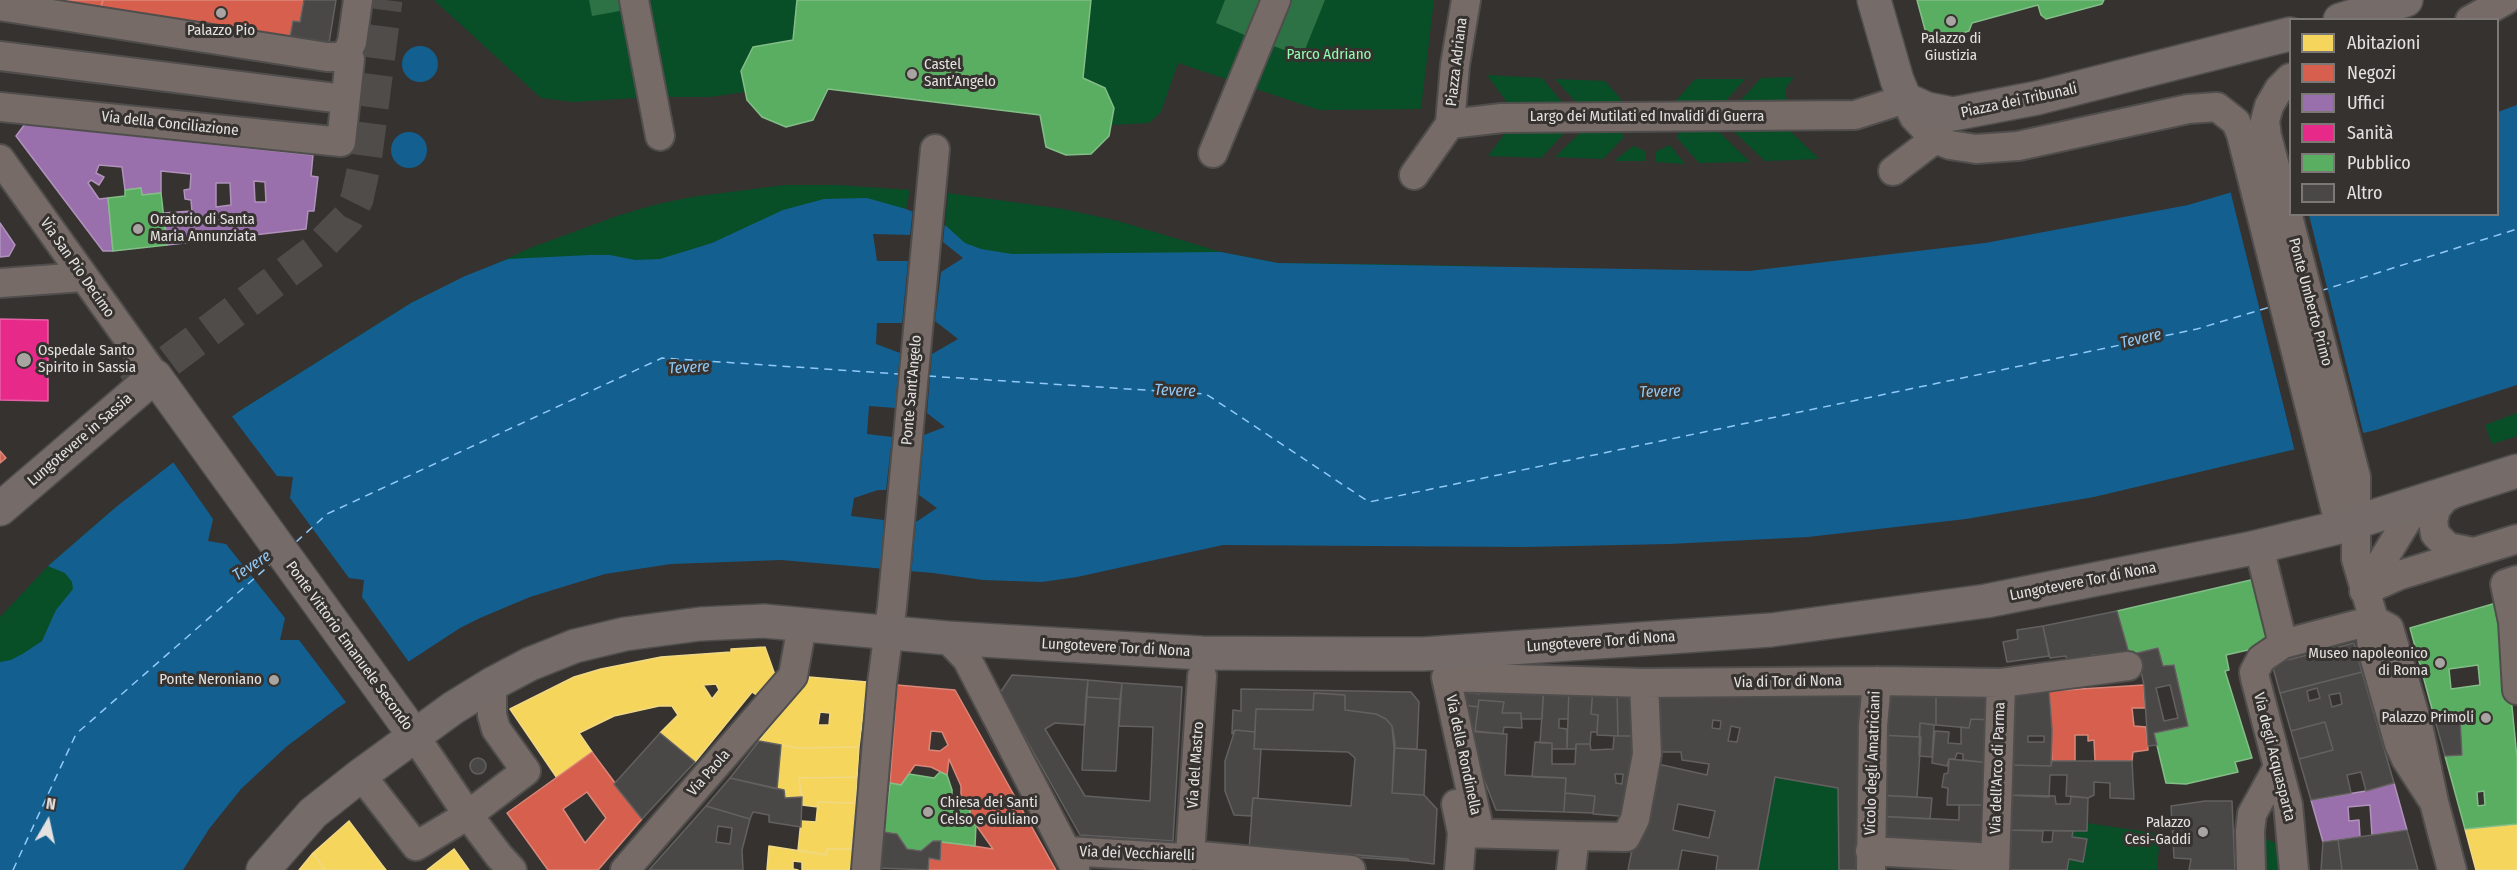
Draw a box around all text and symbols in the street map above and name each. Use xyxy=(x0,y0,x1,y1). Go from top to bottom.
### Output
marker: Palazzo Pio xyxy=(214,6,228,20)
marker: Palazzo di Giustizia xyxy=(1944,14,1958,28)
street label: Piazza Adriana xyxy=(1443,17,1471,107)
legend xyxy=(2289,18,2499,216)
place label: Palazzo Pio xyxy=(187,22,255,40)
place label: Palazzo di Giustizia xyxy=(1921,30,1981,65)
text: Abitazioni xyxy=(2347,32,2420,54)
park label: Parco Adriano xyxy=(1287,46,1371,64)
place label: Castel Sant’Angelo xyxy=(924,56,996,91)
text: Negozi xyxy=(2347,62,2396,84)
marker: Castel Sant’Angelo xyxy=(905,67,919,81)
street label: Piazza dei Tribunali xyxy=(1959,80,2079,122)
text: Uffici xyxy=(2347,92,2385,114)
street label: Via della Conciliazione xyxy=(101,108,239,140)
street label: Largo dei Mutilati ed Invalidi di Guerra xyxy=(1530,108,1764,126)
text: Sanità xyxy=(2347,122,2393,144)
text: Pubblico xyxy=(2347,152,2411,174)
text: Altro xyxy=(2347,182,2382,204)
place label: Oratorio di Santa Maria Annunziata xyxy=(150,211,257,246)
street label: Via San Pio Decimo xyxy=(36,215,118,321)
marker: Oratorio di Santa Maria Annunziata xyxy=(131,222,145,236)
street label: Ponte Umberto Primo xyxy=(2284,236,2336,368)
water label: Tevere xyxy=(2119,325,2163,353)
street label: Ponte Sant'Angelo xyxy=(898,334,926,446)
place label: Ospedale Santo Spirito in Sassia xyxy=(38,342,136,377)
marker: Ospedale Santo Spirito in Sassia xyxy=(15,351,33,369)
water label: Tevere xyxy=(668,357,710,379)
water label: Tevere xyxy=(1154,381,1196,401)
water label: Tevere xyxy=(1639,382,1681,402)
street label: Lungotevere in Sassia xyxy=(24,390,136,490)
water label: Tevere xyxy=(229,547,275,585)
street label: Ponte Vittorio Emanuele Secondo xyxy=(282,558,416,734)
street label: Lungotevere Tor di Nona xyxy=(2008,559,2158,605)
street label: Lungotevere Tor di Nona xyxy=(1526,628,1676,656)
street label: Lungotevere Tor di Nona xyxy=(1041,635,1191,661)
place label: Museo napoleonico di Roma xyxy=(2308,645,2428,680)
marker: Museo napoleonico di Roma xyxy=(2433,656,2447,670)
place label: Ponte Neroniano xyxy=(159,671,262,689)
street label: Via di Tor di Nona xyxy=(1734,672,1842,692)
marker: Ponte Neroniano xyxy=(267,673,281,687)
street label: Vicolo degli Amatriciani xyxy=(1861,691,1885,835)
street label: Via degli Acquasparta xyxy=(2249,691,2299,823)
street label: Via della Rondinella xyxy=(1441,693,1485,817)
street label: Via dell'Arco di Parma xyxy=(1987,702,2009,834)
place label: Palazzo Primoli xyxy=(2382,709,2474,727)
marker: Palazzo Primoli xyxy=(2479,711,2493,725)
street label: Via del Mastro xyxy=(1184,721,1208,809)
street label: Via Paola xyxy=(684,746,734,800)
north arrow xyxy=(18,792,78,852)
text: N xyxy=(45,794,57,814)
place label: Chiesa dei Santi Celso e Giuliano xyxy=(940,794,1039,829)
marker: Chiesa dei Santi Celso e Giuliano xyxy=(921,805,935,819)
place label: Palazzo Cesi-Gaddi xyxy=(2125,814,2191,849)
marker: Palazzo Cesi-Gaddi xyxy=(2196,825,2210,839)
street label: Via dei Vecchiarelli xyxy=(1079,843,1195,865)

